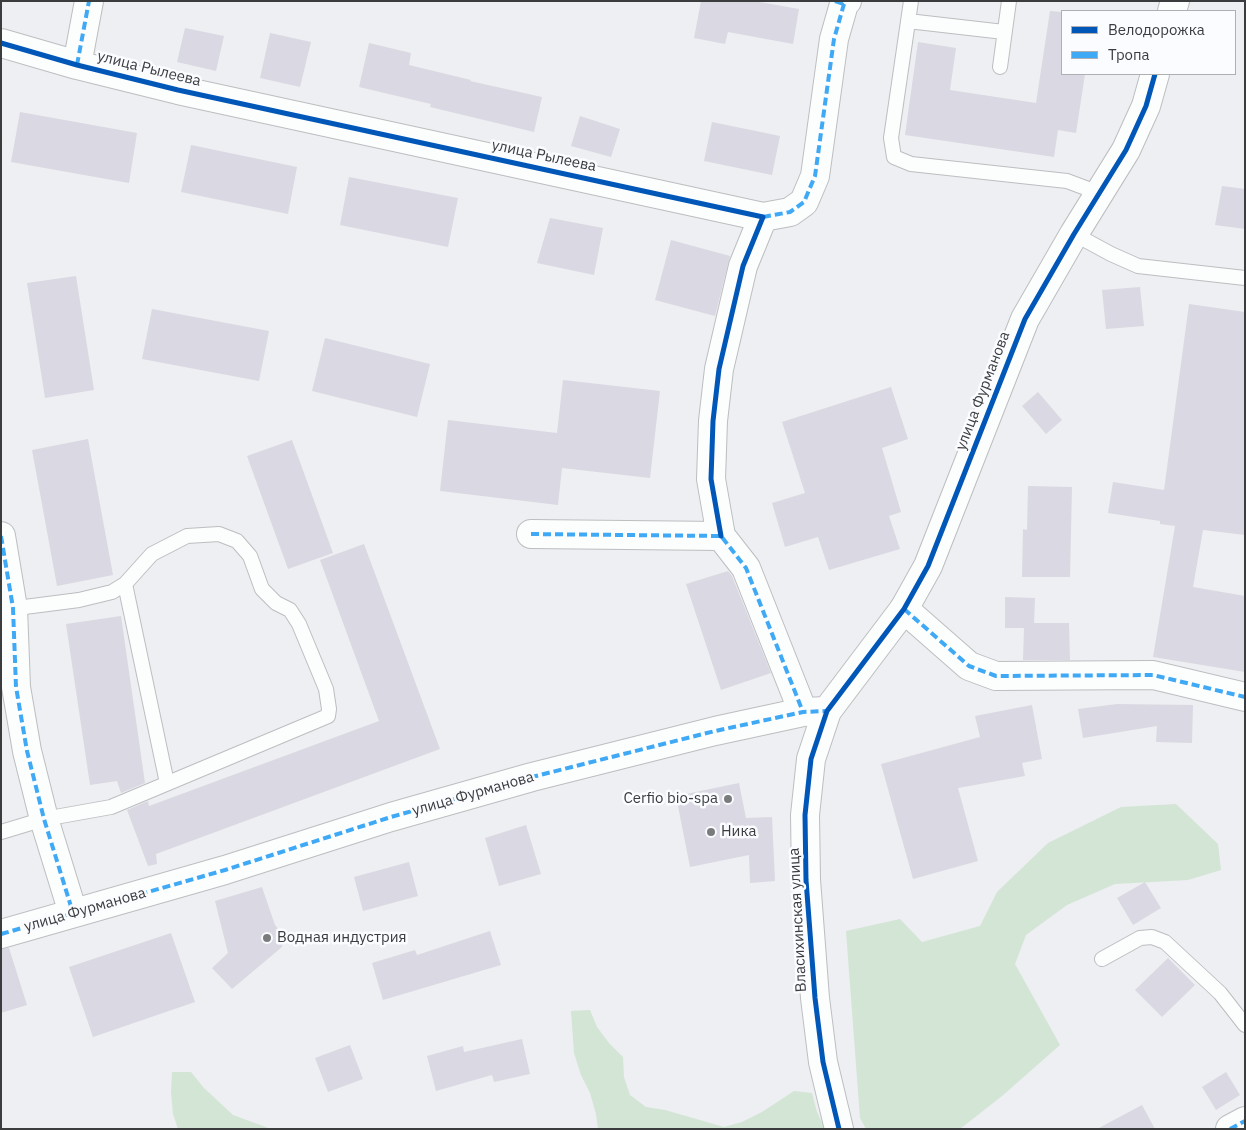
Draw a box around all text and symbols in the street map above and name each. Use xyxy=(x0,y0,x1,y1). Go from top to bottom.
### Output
legend xyxy=(1061,10,1236,75)
text: Велодорожка xyxy=(1108,20,1205,39)
text: Тропа xyxy=(1108,45,1150,64)
street label: улица Рылеева xyxy=(95,47,203,91)
street label: улица Рылеева xyxy=(490,136,598,176)
street label: улица Фурманова xyxy=(952,329,1014,453)
street label: улица Фурманова xyxy=(410,768,536,820)
place label: Cerfio bio-spa xyxy=(623,790,718,808)
marker: Cerfio bio-spa xyxy=(722,793,734,805)
place label: Ника xyxy=(721,823,757,841)
marker: Ника xyxy=(705,826,717,838)
street label: Власихинская улица xyxy=(785,847,811,993)
street label: улица Фурманова xyxy=(22,884,148,936)
place label: Водная индустрия xyxy=(277,929,407,947)
marker: Водная индустрия xyxy=(261,932,273,944)

